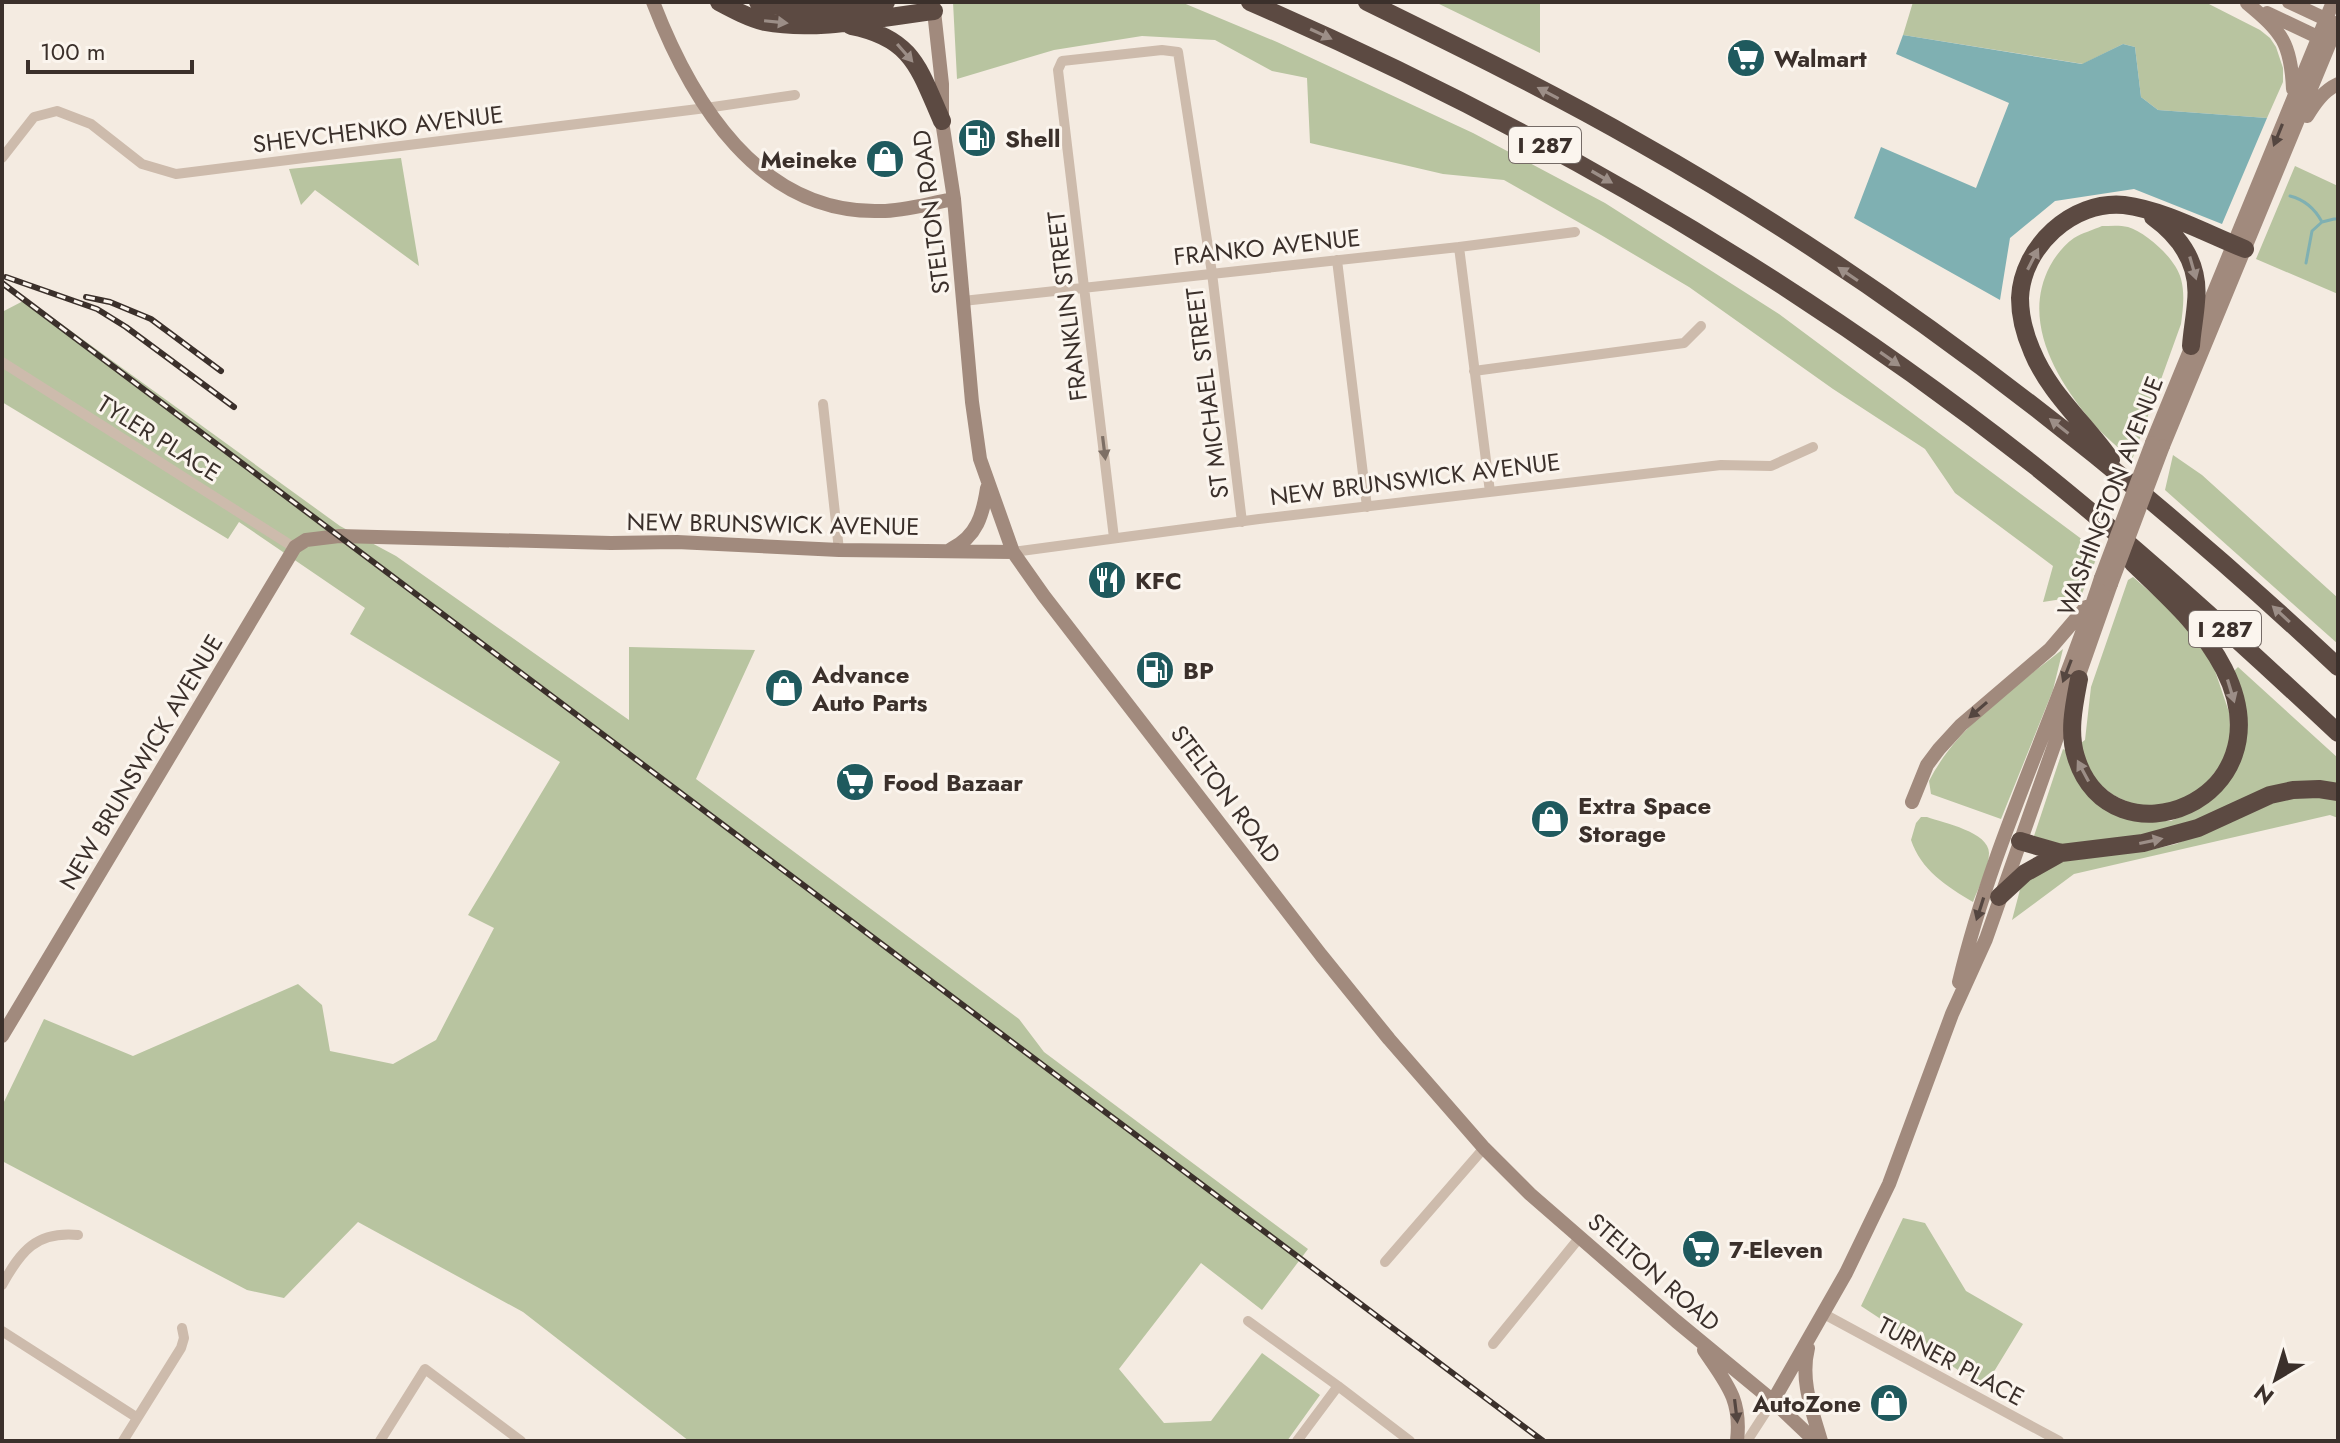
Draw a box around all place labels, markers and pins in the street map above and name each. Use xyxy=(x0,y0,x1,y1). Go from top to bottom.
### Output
supermarket icon: Walmart xyxy=(1725,37,1767,79)
place label: Walmart xyxy=(1774,41,1867,76)
fuel station icon: Shell xyxy=(956,117,998,159)
place label: Shell xyxy=(1005,121,1060,156)
shop icon: Meineke xyxy=(864,138,906,180)
place label: Meineke xyxy=(760,142,857,177)
restaurant icon: KFC xyxy=(1086,559,1128,601)
place label: KFC xyxy=(1135,563,1182,598)
fuel station icon: BP xyxy=(1134,649,1176,691)
place label: BP xyxy=(1183,653,1214,688)
place label: Advance Auto Parts xyxy=(811,657,928,720)
shop icon: Advance Auto Parts xyxy=(763,667,805,709)
supermarket icon: Food Bazaar xyxy=(834,761,876,803)
place label: Food Bazaar xyxy=(883,765,1023,800)
place label: Extra Space Storage xyxy=(1578,788,1711,851)
shop icon: Extra Space Storage xyxy=(1529,798,1571,840)
supermarket icon: 7-Eleven xyxy=(1680,1228,1722,1270)
place label: 7-Eleven xyxy=(1729,1232,1823,1267)
shop icon: AutoZone xyxy=(1868,1382,1910,1424)
place label: AutoZone xyxy=(1751,1386,1861,1421)

